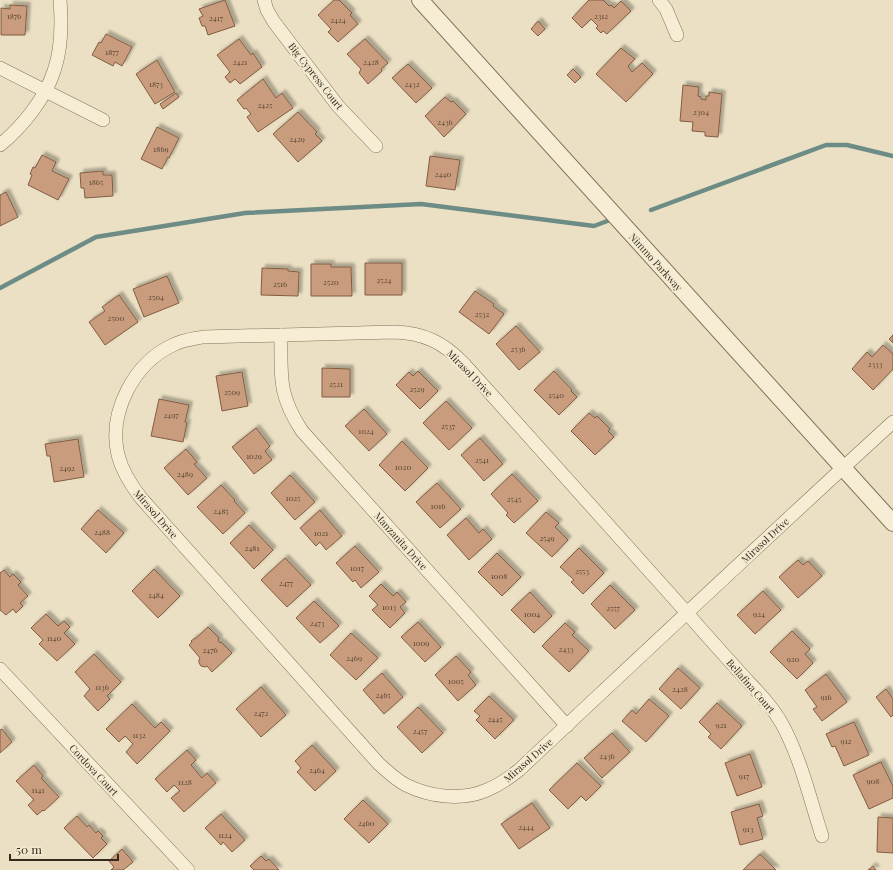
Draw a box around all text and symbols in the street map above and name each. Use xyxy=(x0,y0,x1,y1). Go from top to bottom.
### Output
house number: 1876 xyxy=(7,10,21,21)
house number: 2312 xyxy=(594,10,608,21)
house number: 2417 xyxy=(209,12,224,23)
house number: 2424 xyxy=(330,14,346,25)
street label: Big Cypress Court xyxy=(285,40,347,113)
house number: 1877 xyxy=(105,46,120,57)
house number: 2421 xyxy=(233,56,247,67)
house number: 2428 xyxy=(363,56,379,67)
house number: 1873 xyxy=(149,78,163,89)
house number: 2432 xyxy=(404,78,420,89)
house number: 2425 xyxy=(258,99,272,110)
house number: 2304 xyxy=(693,106,709,117)
house number: 2436 xyxy=(437,116,453,127)
house number: 2429 xyxy=(289,133,305,144)
house number: 1869 xyxy=(153,143,169,154)
house number: 2440 xyxy=(435,168,451,179)
house number: 1865 xyxy=(89,176,103,187)
street label: Nimmo Parkway xyxy=(626,230,686,294)
house number: 2524 xyxy=(377,274,392,285)
house number: 2520 xyxy=(323,276,339,287)
house number: 2516 xyxy=(273,278,287,289)
house number: 2504 xyxy=(148,291,164,302)
house number: 2532 xyxy=(475,308,489,319)
house number: 2500 xyxy=(108,312,125,323)
house number: 2536 xyxy=(511,343,525,354)
street label: Mirasol Drive xyxy=(444,346,496,400)
house number: 2333 xyxy=(868,358,883,369)
house number: 2521 xyxy=(329,378,343,389)
house number: 2529 xyxy=(409,383,425,394)
house number: 2509 xyxy=(224,386,240,397)
house number: 2540 xyxy=(548,389,564,400)
house number: 2497 xyxy=(163,409,179,420)
house number: 2537 xyxy=(441,420,456,431)
house number: 1024 xyxy=(358,425,374,436)
house number: 1029 xyxy=(246,450,262,461)
house number: 2541 xyxy=(475,454,489,465)
house number: 1020 xyxy=(395,461,411,472)
house number: 2492 xyxy=(59,462,75,473)
house number: 2489 xyxy=(177,468,193,479)
street label: Mirasol Drive xyxy=(131,486,181,542)
house number: 1025 xyxy=(286,492,300,503)
house number: 2545 xyxy=(507,493,521,504)
house number: 1016 xyxy=(431,500,445,511)
house number: 2485 xyxy=(213,505,229,516)
street label: Manzanita Drive xyxy=(371,509,431,573)
street label: Mirasol Drive xyxy=(738,514,792,566)
house number: 2488 xyxy=(94,526,110,537)
house number: 1021 xyxy=(314,527,328,538)
house number: 2549 xyxy=(539,532,555,543)
house number: 2481 xyxy=(245,542,259,553)
house number: 1017 xyxy=(350,562,365,573)
house number: 2553 xyxy=(575,565,589,576)
house number: 1008 xyxy=(491,570,507,581)
house number: 2477 xyxy=(279,577,294,588)
house number: 2484 xyxy=(148,589,164,600)
house number: 1013 xyxy=(382,601,396,612)
house number: 2557 xyxy=(606,602,621,613)
house number: 1004 xyxy=(524,608,540,619)
house number: 924 xyxy=(753,608,765,619)
house number: 2473 xyxy=(310,617,325,628)
house number: 1140 xyxy=(47,632,62,643)
house number: 1009 xyxy=(413,637,429,648)
house number: 2433 xyxy=(559,643,574,654)
house number: 2476 xyxy=(202,644,218,655)
house number: 2469 xyxy=(346,652,362,663)
house number: 920 xyxy=(787,653,800,664)
street label: Bellafina Court xyxy=(724,656,779,716)
house number: 1005 xyxy=(448,675,464,686)
house number: 1136 xyxy=(95,681,109,692)
house number: 2428 xyxy=(672,683,688,694)
house number: 2465 xyxy=(375,689,391,700)
house number: 916 xyxy=(820,691,832,702)
house number: 2472 xyxy=(254,707,269,718)
house number: 2445 xyxy=(487,713,503,724)
house number: 921 xyxy=(716,719,726,730)
house number: 2457 xyxy=(413,725,428,736)
house number: 1132 xyxy=(132,729,146,740)
street label: Mirasol Drive xyxy=(500,735,556,785)
house number: 912 xyxy=(841,735,852,746)
street label: Cordova Court xyxy=(66,741,122,799)
house number: 2436 xyxy=(599,750,615,761)
house number: 2464 xyxy=(309,764,325,775)
house number: 917 xyxy=(739,770,750,781)
house number: 908 xyxy=(866,775,880,786)
house number: 1128 xyxy=(178,776,192,787)
house number: 1141 xyxy=(32,784,44,795)
house number: 2460 xyxy=(358,817,375,828)
house number: 2444 xyxy=(518,821,534,832)
house number: 913 xyxy=(743,823,754,834)
house number: 1124 xyxy=(218,829,232,840)
scale bar xyxy=(10,836,118,862)
text: 50 m xyxy=(16,841,42,857)

